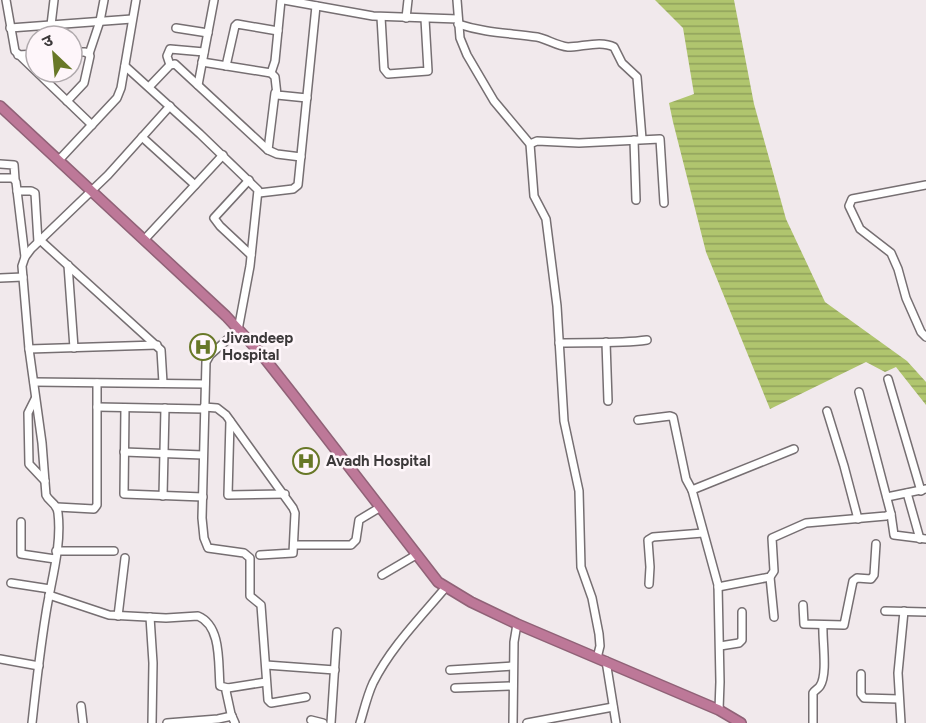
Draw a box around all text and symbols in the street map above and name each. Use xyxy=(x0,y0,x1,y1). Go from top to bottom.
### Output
north arrow xyxy=(24,24,84,84)
text: उ xyxy=(39,30,57,52)
place label: Jivandeep Hospital xyxy=(222,329,293,364)
hospital icon: Jivandeep Hospital xyxy=(188,332,218,362)
hospital icon: Avadh Hospital xyxy=(291,446,321,476)
place label: Avadh Hospital xyxy=(326,452,431,470)

